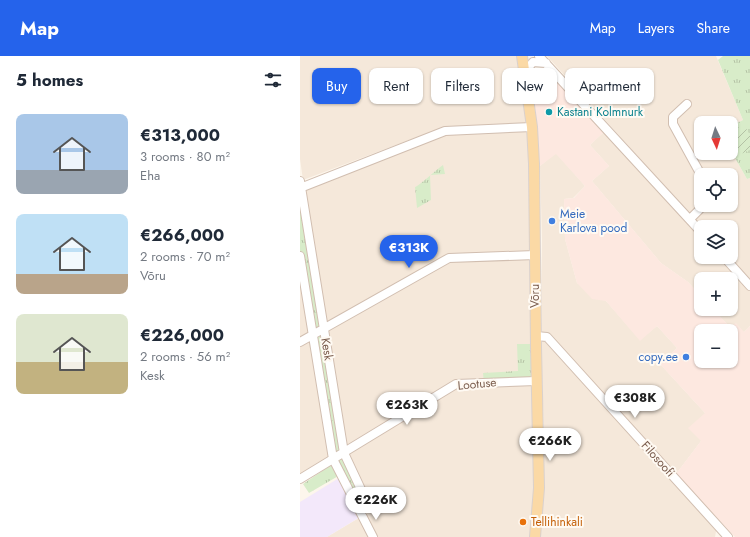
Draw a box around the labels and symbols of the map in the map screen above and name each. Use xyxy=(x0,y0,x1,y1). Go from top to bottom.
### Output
place label: Kastani Kolmnurk xyxy=(557,103,644,121)
marker: Kastani Kolmnurk xyxy=(544,107,554,117)
north arrow xyxy=(694,116,738,160)
place label: Meie Karlova pood xyxy=(560,205,627,237)
marker: Meie Karlova pood xyxy=(547,216,557,226)
pin: €313K xyxy=(381,235,437,269)
street label: Võru xyxy=(526,284,544,308)
street label: Kesk xyxy=(316,336,338,362)
place label: copy.ee xyxy=(639,348,678,366)
marker: copy.ee xyxy=(681,352,691,362)
street label: Lootuse xyxy=(457,373,497,395)
pin: €308K xyxy=(607,385,663,419)
pin: €263K xyxy=(379,392,435,426)
pin: €266K xyxy=(522,428,578,462)
street label: Filosoofi xyxy=(637,437,679,481)
pin: €226K xyxy=(348,487,404,521)
place label: Tellihinkali xyxy=(531,513,583,531)
marker: Tellihinkali xyxy=(518,517,528,527)

